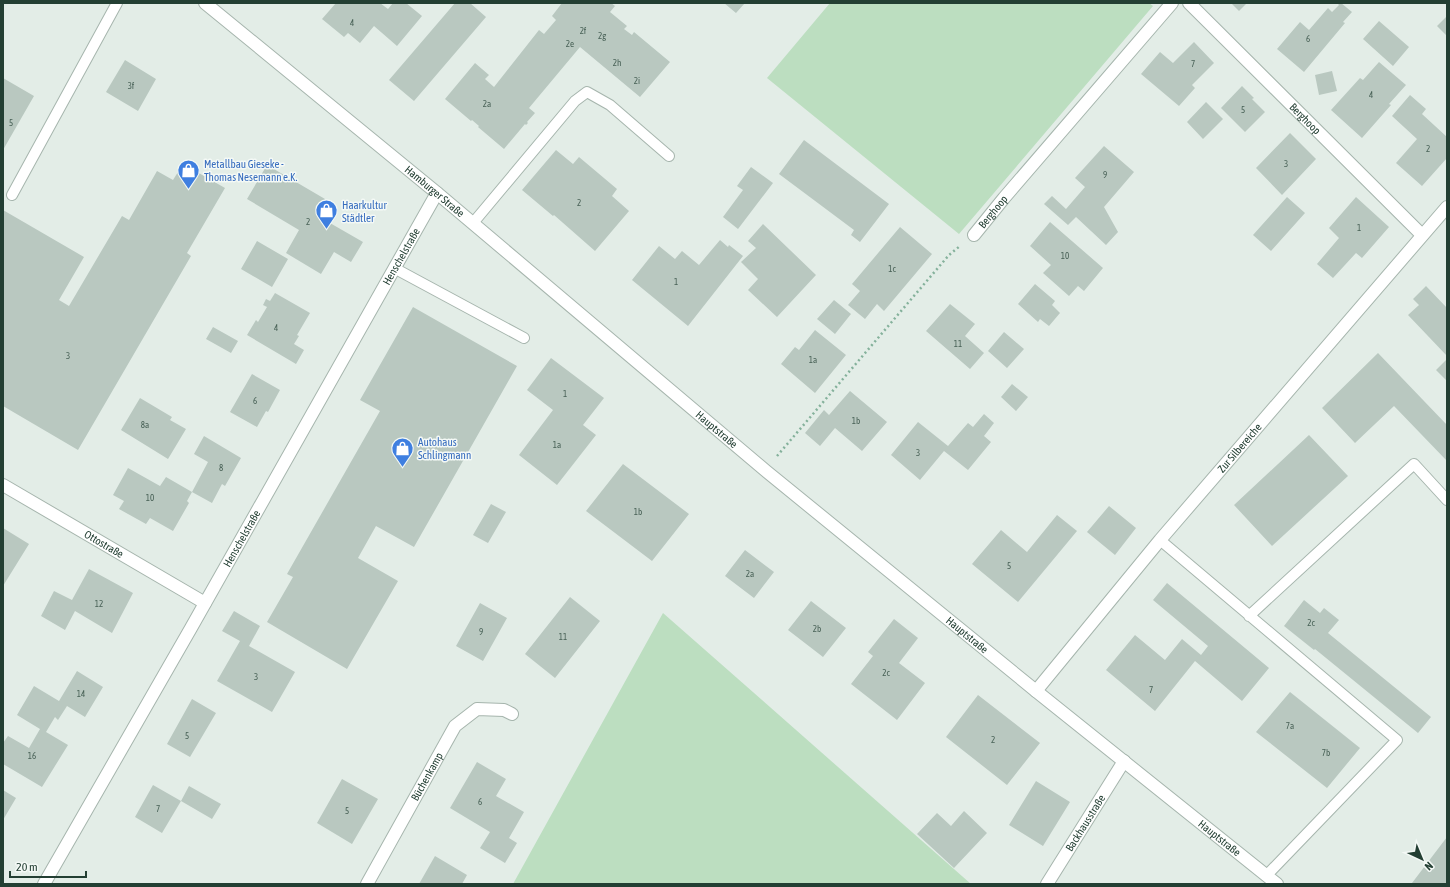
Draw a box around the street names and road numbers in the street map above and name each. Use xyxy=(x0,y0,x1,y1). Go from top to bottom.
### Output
street label: Berghoop xyxy=(1287,101,1323,137)
street label: Hamburger Straße xyxy=(403,163,467,219)
street label: Berghoop xyxy=(976,193,1010,231)
street label: Henschelstraße xyxy=(380,226,422,287)
street label: Hauptstraße xyxy=(693,408,740,450)
street label: Zur Silbereiche xyxy=(1215,421,1264,475)
street label: Henschelstraße xyxy=(221,508,262,569)
street label: Ottostraße xyxy=(82,528,126,560)
street label: Hauptstraße xyxy=(944,614,991,656)
street label: Büchenkamp xyxy=(409,750,445,803)
street label: Backhausstraße xyxy=(1063,793,1107,853)
street label: Hauptstraße xyxy=(1196,817,1243,858)

